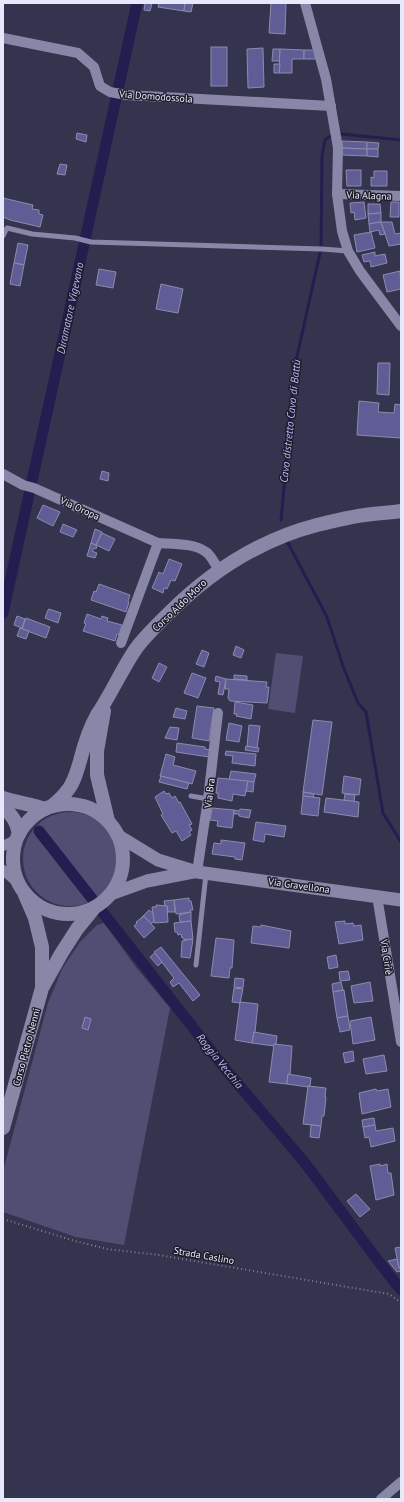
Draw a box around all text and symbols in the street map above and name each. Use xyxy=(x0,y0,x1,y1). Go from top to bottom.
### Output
street label: Via Domodossola xyxy=(118,87,193,106)
street label: Via Alagna xyxy=(345,188,392,203)
water label: Diramatore Vigevano xyxy=(53,260,87,355)
water label: Cavo distretto Cavo di Battù xyxy=(277,358,303,483)
street label: Via Oropa xyxy=(57,494,102,523)
street label: Corso Aldo Moro xyxy=(150,576,209,634)
street label: Via Bra xyxy=(201,777,218,810)
street label: Via Gravellona xyxy=(266,875,331,896)
street label: Via Ciriè xyxy=(377,938,396,976)
street label: Corso Pietro Nenni xyxy=(10,1007,43,1087)
water label: Roggia Vecchia xyxy=(194,1031,247,1092)
street label: Strada Caslino xyxy=(173,1244,235,1267)

